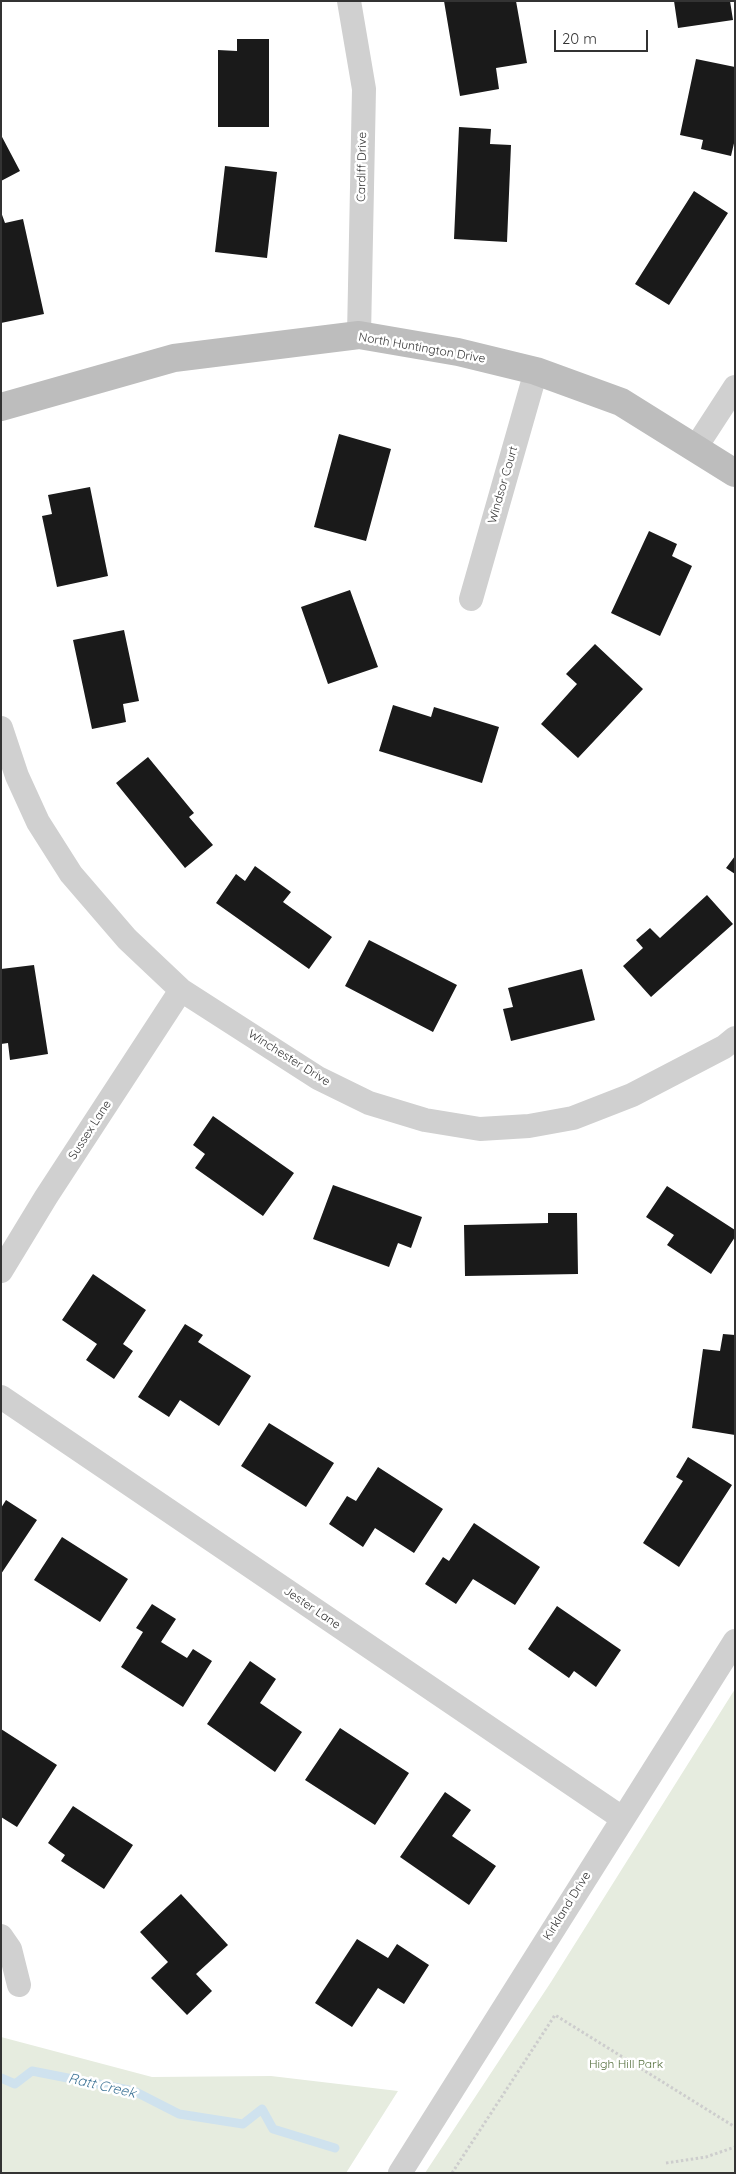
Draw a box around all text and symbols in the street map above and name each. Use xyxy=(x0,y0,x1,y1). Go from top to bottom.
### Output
scale bar xyxy=(556,20,650,52)
text: 20 m xyxy=(562,29,597,48)
street label: Cardiff Drive xyxy=(354,132,370,202)
street label: North Huntington Drive xyxy=(357,330,487,366)
street label: Windsor Court xyxy=(485,445,521,525)
street label: Winchester Drive xyxy=(245,1027,333,1089)
street label: Sussex Lane xyxy=(65,1098,115,1162)
street label: Jester Lane xyxy=(281,1584,343,1632)
street label: Kirkland Drive xyxy=(540,1869,594,1943)
park label: High Hill Park xyxy=(589,2057,663,2071)
water label: Ratt Creek xyxy=(67,2070,137,2102)

